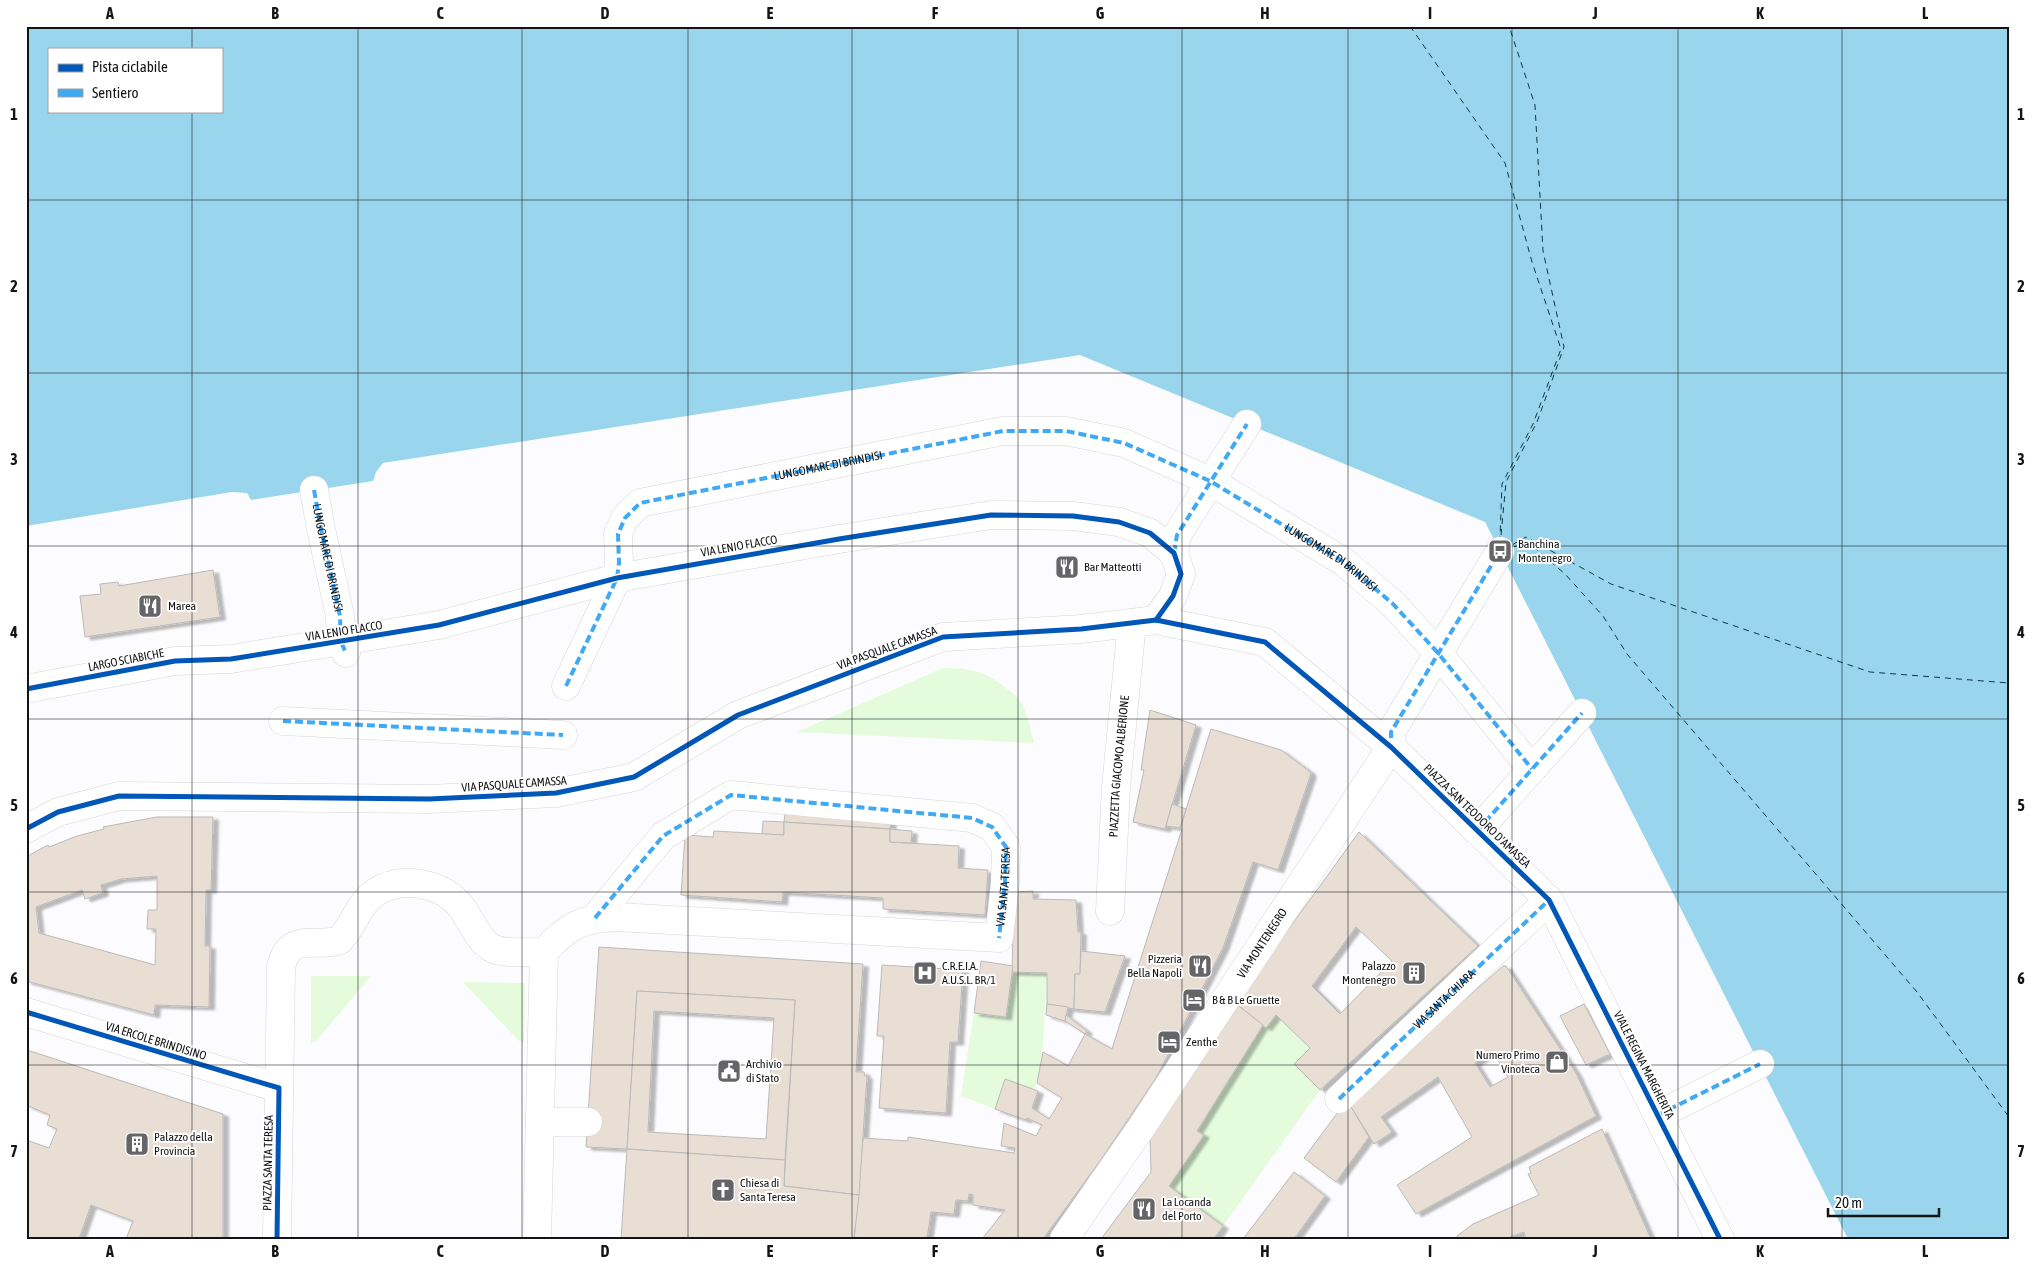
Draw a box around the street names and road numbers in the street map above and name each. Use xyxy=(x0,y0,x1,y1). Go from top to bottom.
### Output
street label: LUNGOMARE DI BRINDISI xyxy=(773,448,883,483)
street label: LUNGOMARE DI BRINDISI xyxy=(310,502,346,613)
street label: LUNGOMARE DI BRINDISI xyxy=(1282,521,1380,595)
street label: VIA LENIO FLACCO xyxy=(700,532,778,560)
street label: VIA LENIO FLACCO xyxy=(305,618,383,644)
street label: VIA PASQUALE CAMASSA xyxy=(835,623,939,673)
street label: LARGO SCIABICHE xyxy=(87,646,165,674)
street label: PIAZZETTA GIACOMO ALBERIONE xyxy=(1107,695,1132,838)
street label: PIAZZA SAN TEODORO D'AMASEA xyxy=(1421,761,1533,871)
street label: VIA PASQUALE CAMASSA xyxy=(461,773,567,795)
street label: VIA SANTA TERESA xyxy=(993,847,1013,927)
street label: VIA MONTENEGRO xyxy=(1234,906,1290,981)
street label: VIA SANTA CHIARA xyxy=(1410,967,1478,1032)
street label: VIALE REGINA MARGHERITA xyxy=(1611,1009,1677,1121)
street label: VIA ERCOLE BRINDISINO xyxy=(104,1019,208,1063)
street label: PIAZZA SANTA TERESA xyxy=(260,1115,276,1211)

